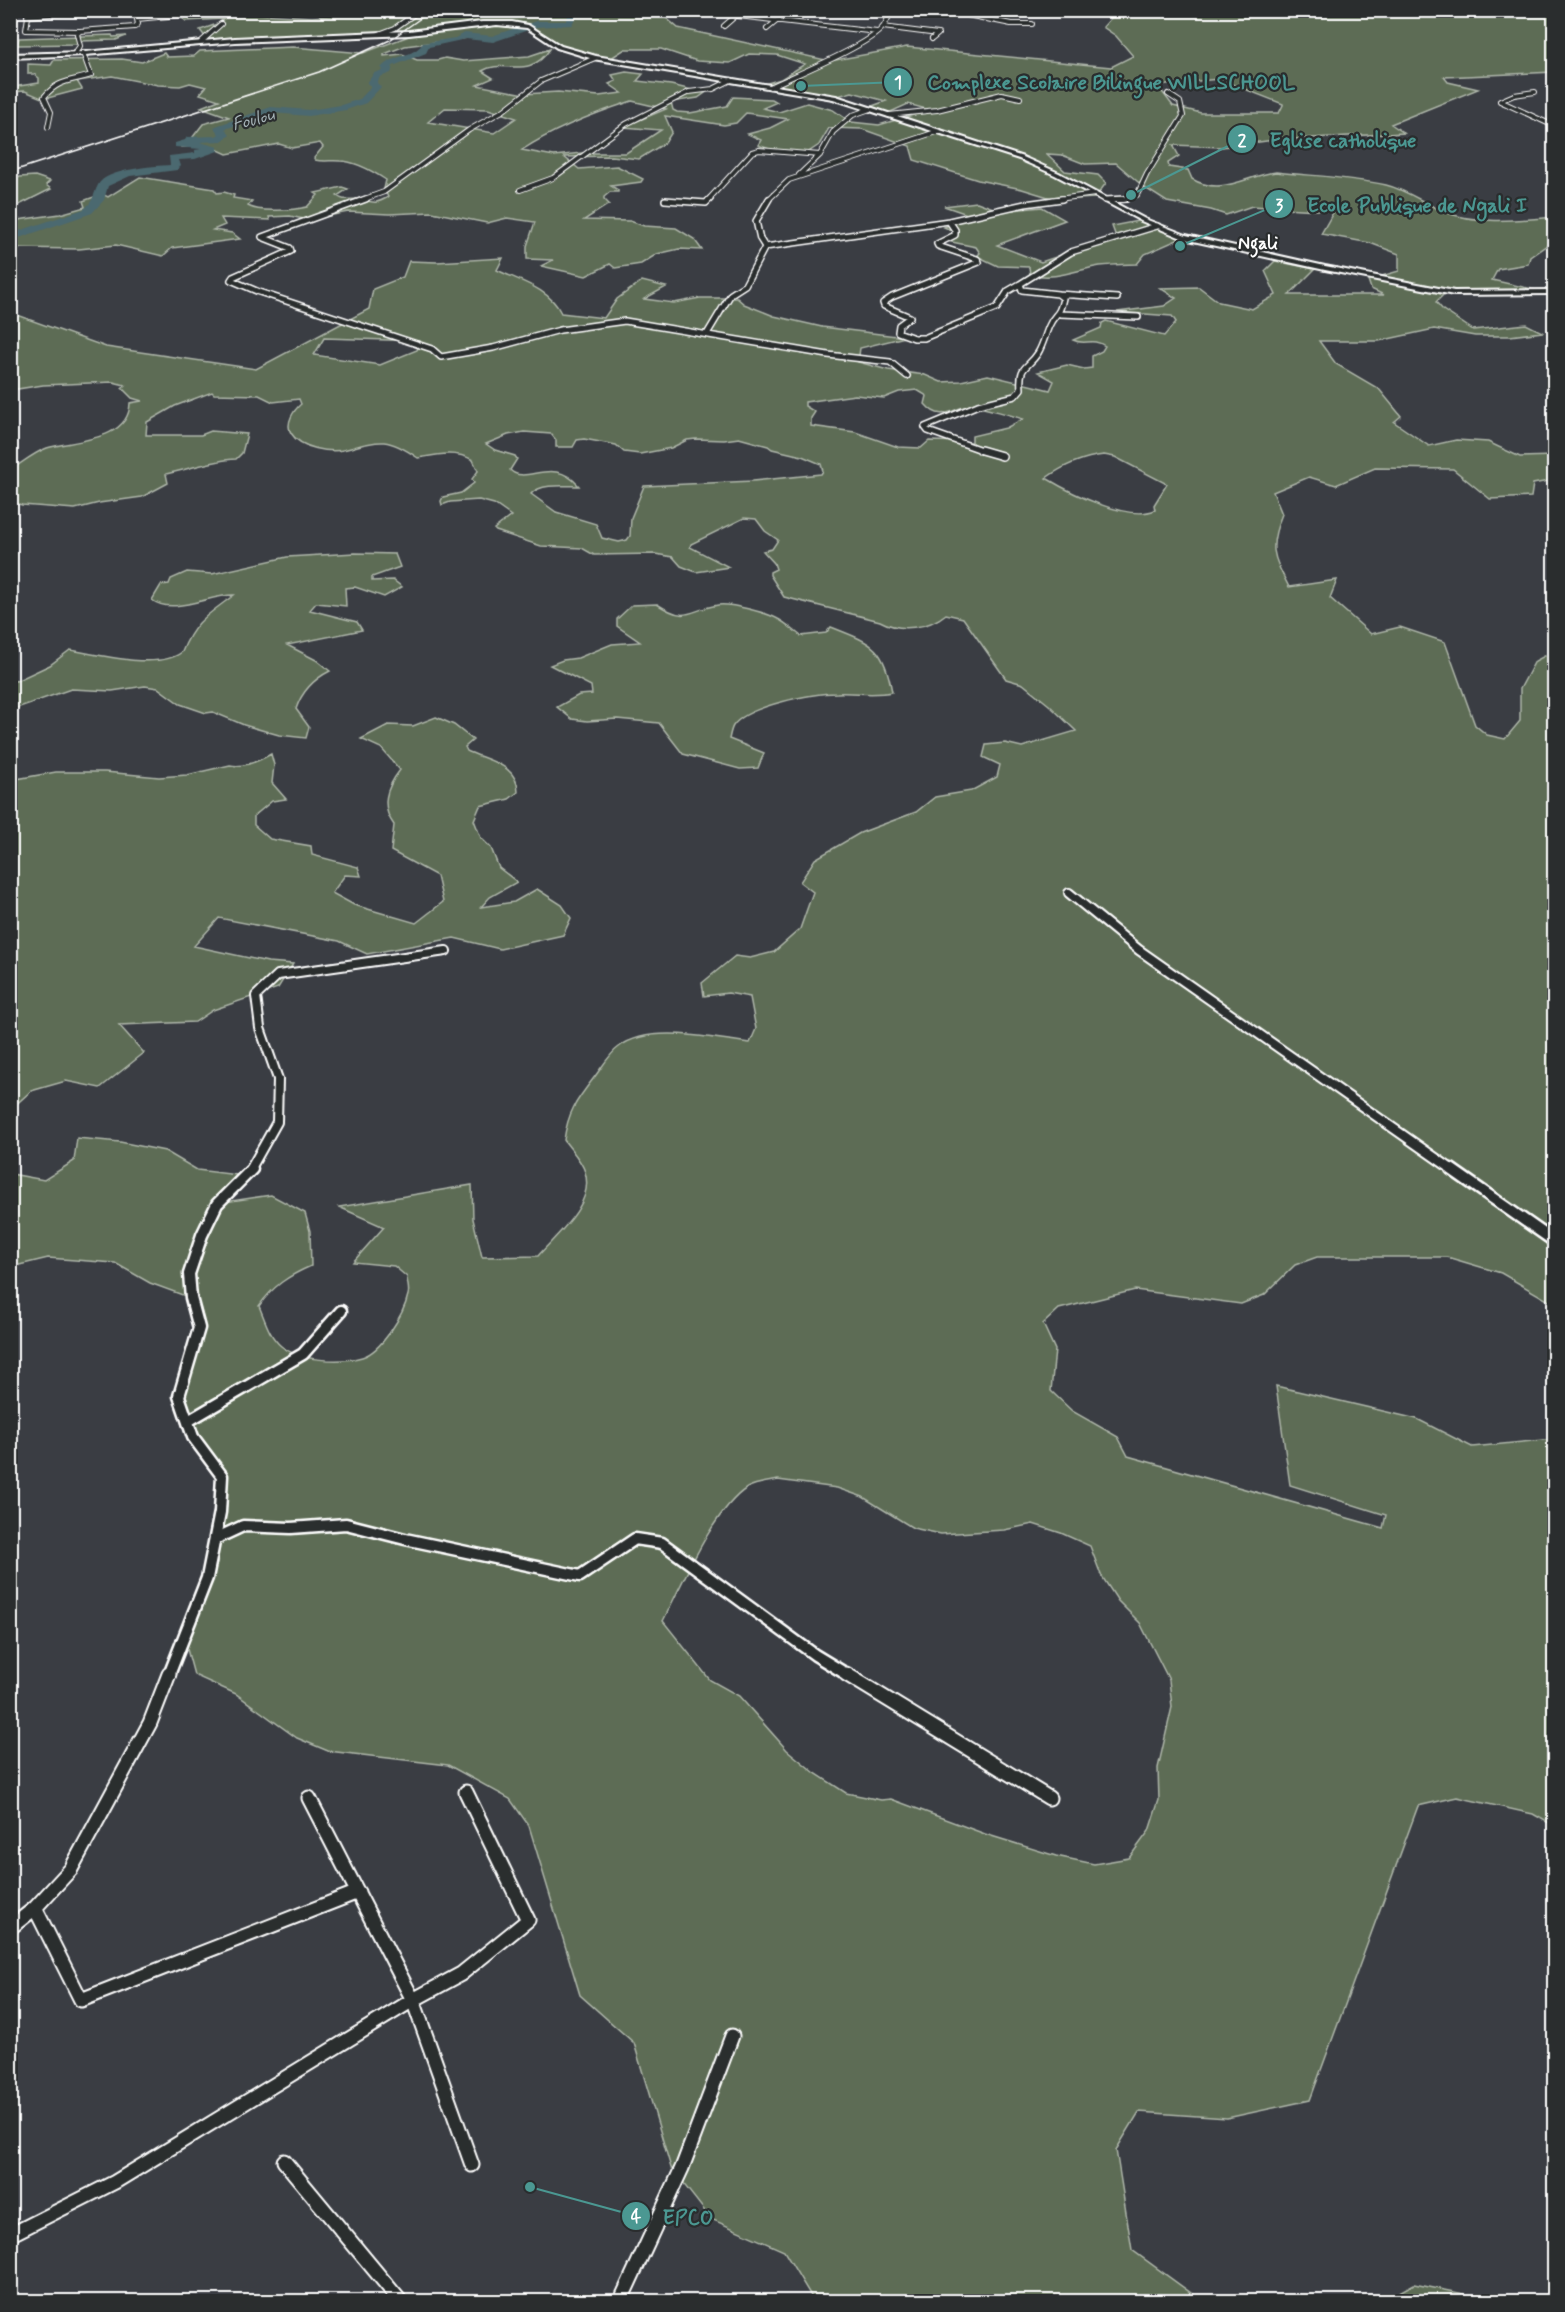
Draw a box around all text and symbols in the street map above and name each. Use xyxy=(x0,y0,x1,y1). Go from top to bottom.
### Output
callout: Complexe Scolaire Bilingue WILLSCHOOL xyxy=(883,62,1309,101)
text: Complexe Scolaire Bilingue WILLSCHOOL xyxy=(927,69,1296,99)
text: 1 xyxy=(894,71,902,95)
water label: Foulou xyxy=(229,103,278,137)
callout: Eglise catholique xyxy=(1227,120,1428,159)
text: Eglise catholique xyxy=(1270,127,1416,155)
text: 2 xyxy=(1238,129,1247,153)
callout: Ecole Publique de Ngali I xyxy=(1264,185,1539,224)
text: Ecole Publique de Ngali I xyxy=(1307,192,1527,222)
text: 3 xyxy=(1275,194,1284,218)
district label: Ngali xyxy=(1238,232,1279,258)
callout: EPCO xyxy=(621,2197,726,2236)
text: EPCO xyxy=(663,2204,713,2232)
text: 4 xyxy=(631,2205,642,2229)

